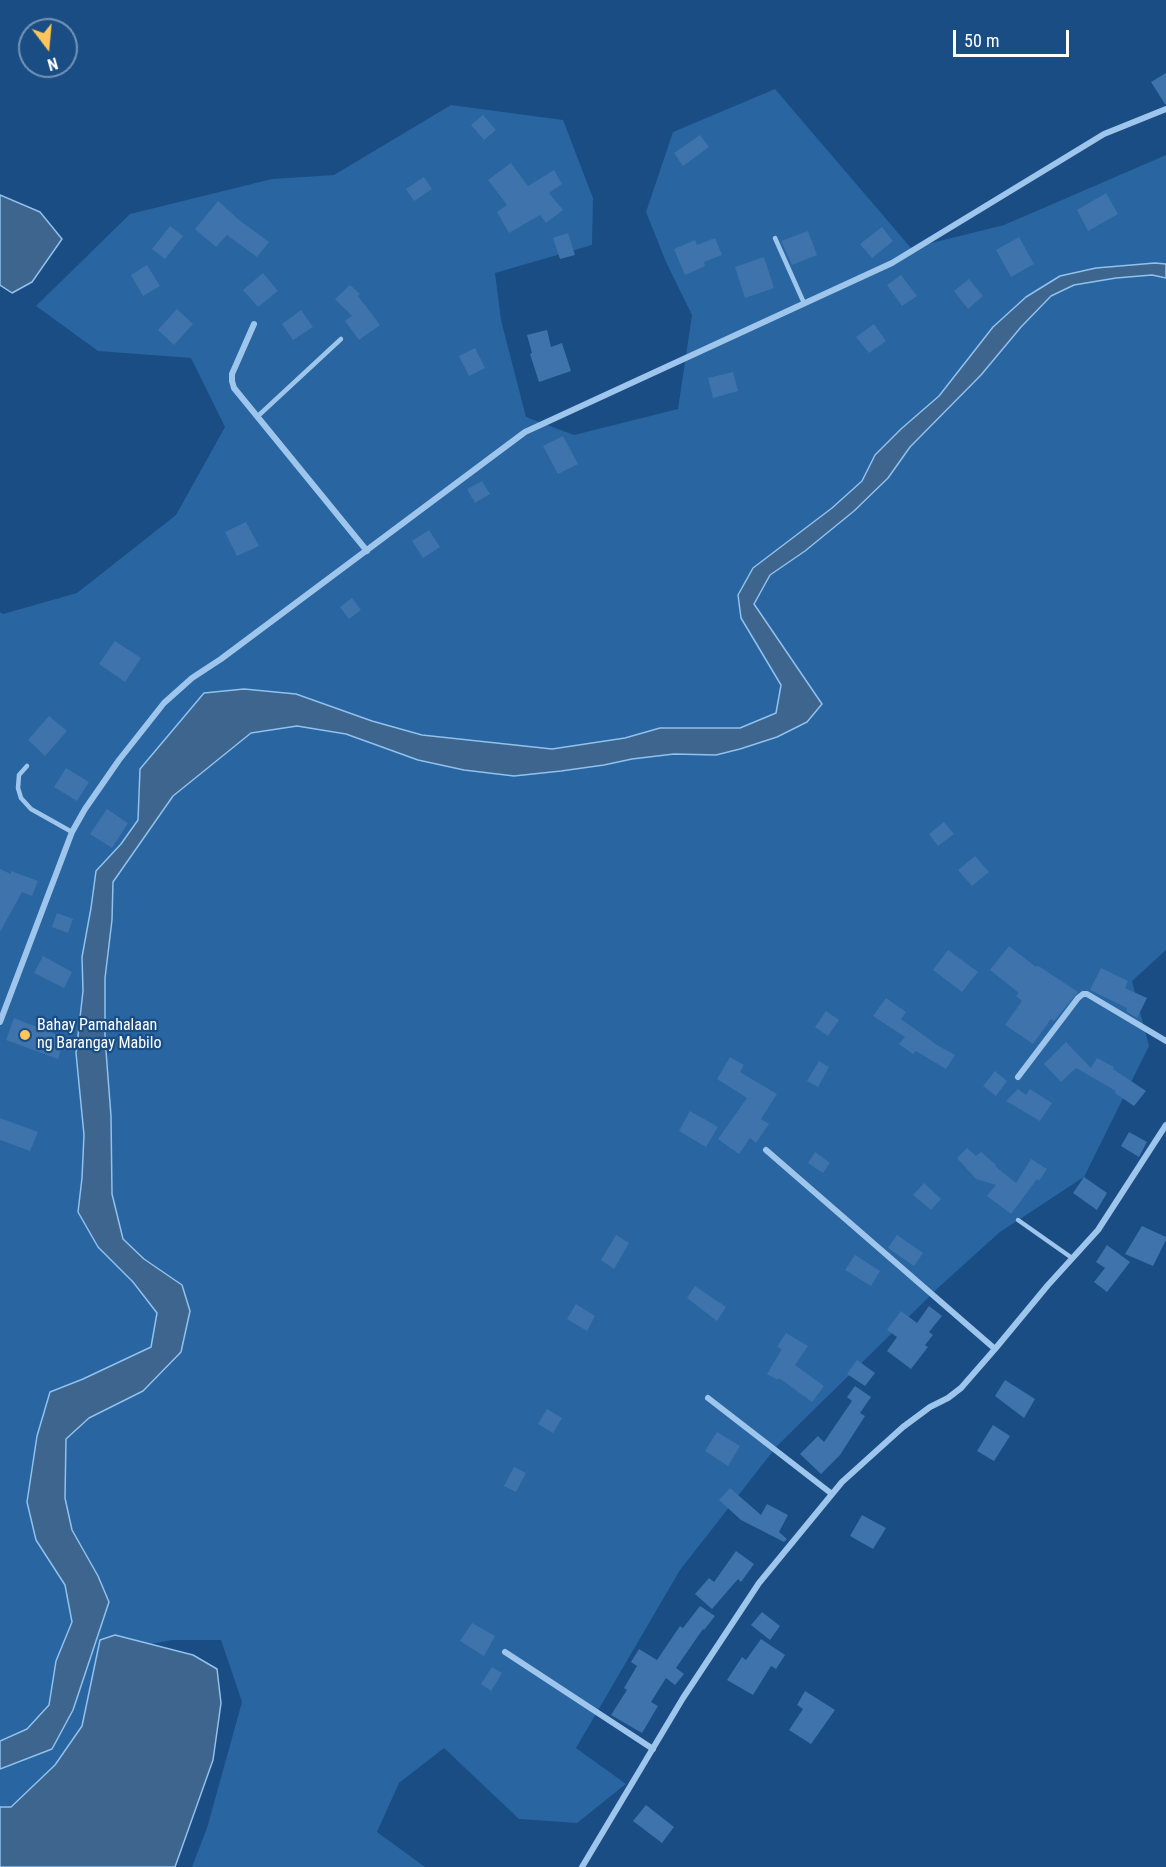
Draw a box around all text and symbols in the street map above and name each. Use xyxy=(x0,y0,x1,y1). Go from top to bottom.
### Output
north arrow xyxy=(18,18,78,78)
scale bar xyxy=(956,18,1072,56)
text: 50 m xyxy=(964,30,999,51)
text: N xyxy=(45,53,60,74)
place label: Bahay Pamahalaan ng Barangay Mabilo xyxy=(37,1016,161,1054)
marker: Bahay Pamahalaan ng Barangay Mabilo xyxy=(18,1028,32,1042)

